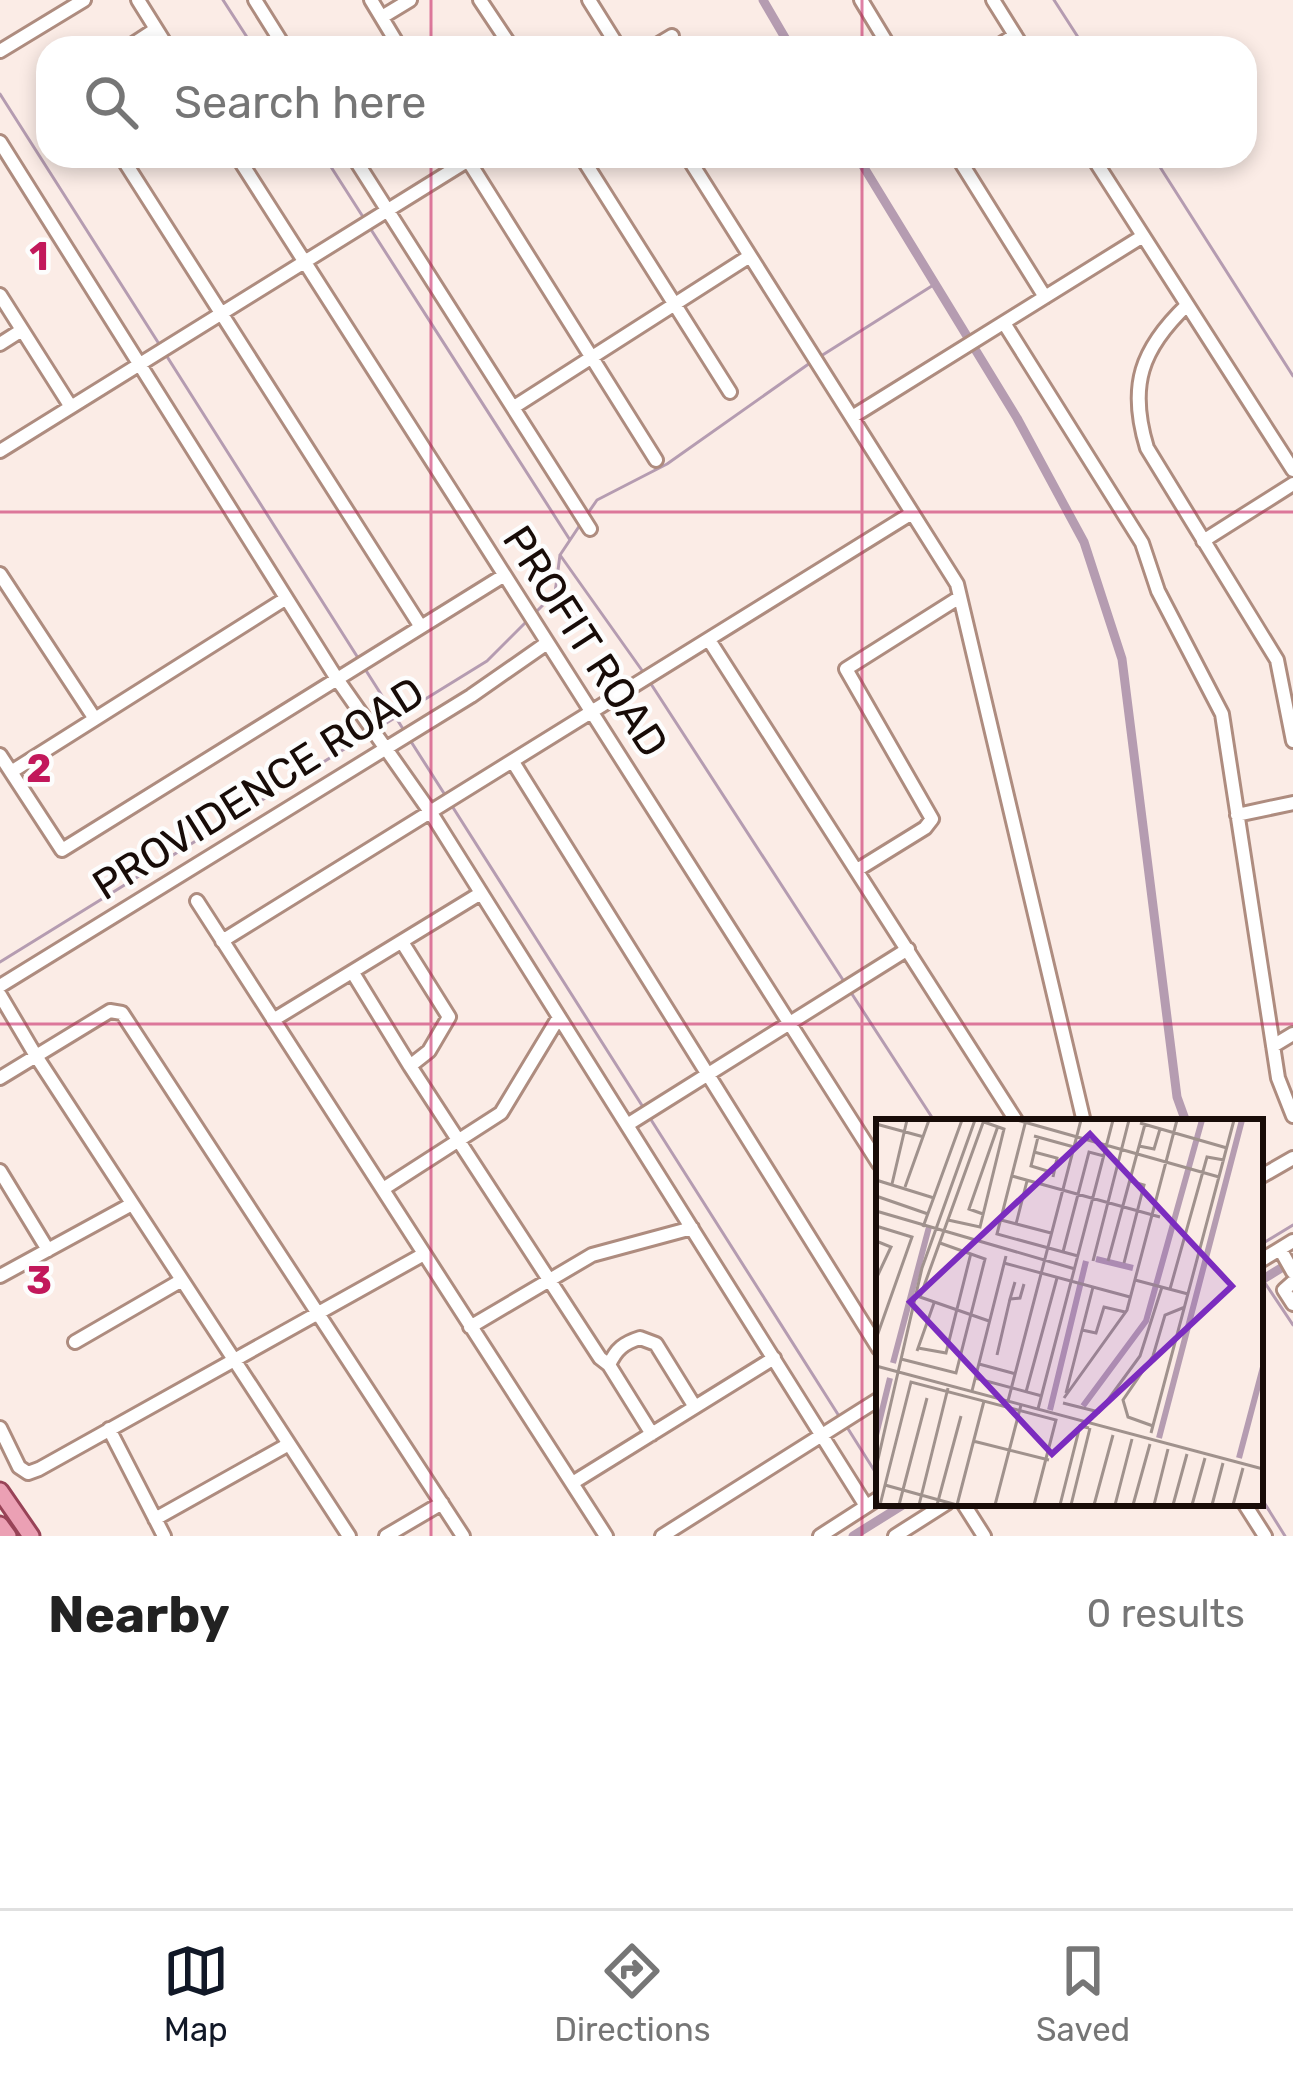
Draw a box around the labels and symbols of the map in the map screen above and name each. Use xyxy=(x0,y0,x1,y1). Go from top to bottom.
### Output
text: 1 xyxy=(29,234,49,280)
street label: PROFIT ROAD xyxy=(492,517,678,766)
street label: PROVIDENCE ROAD xyxy=(84,667,433,911)
text: 2 xyxy=(26,746,52,792)
inset map xyxy=(876,1119,1263,1506)
text: 3 xyxy=(26,1258,52,1304)

